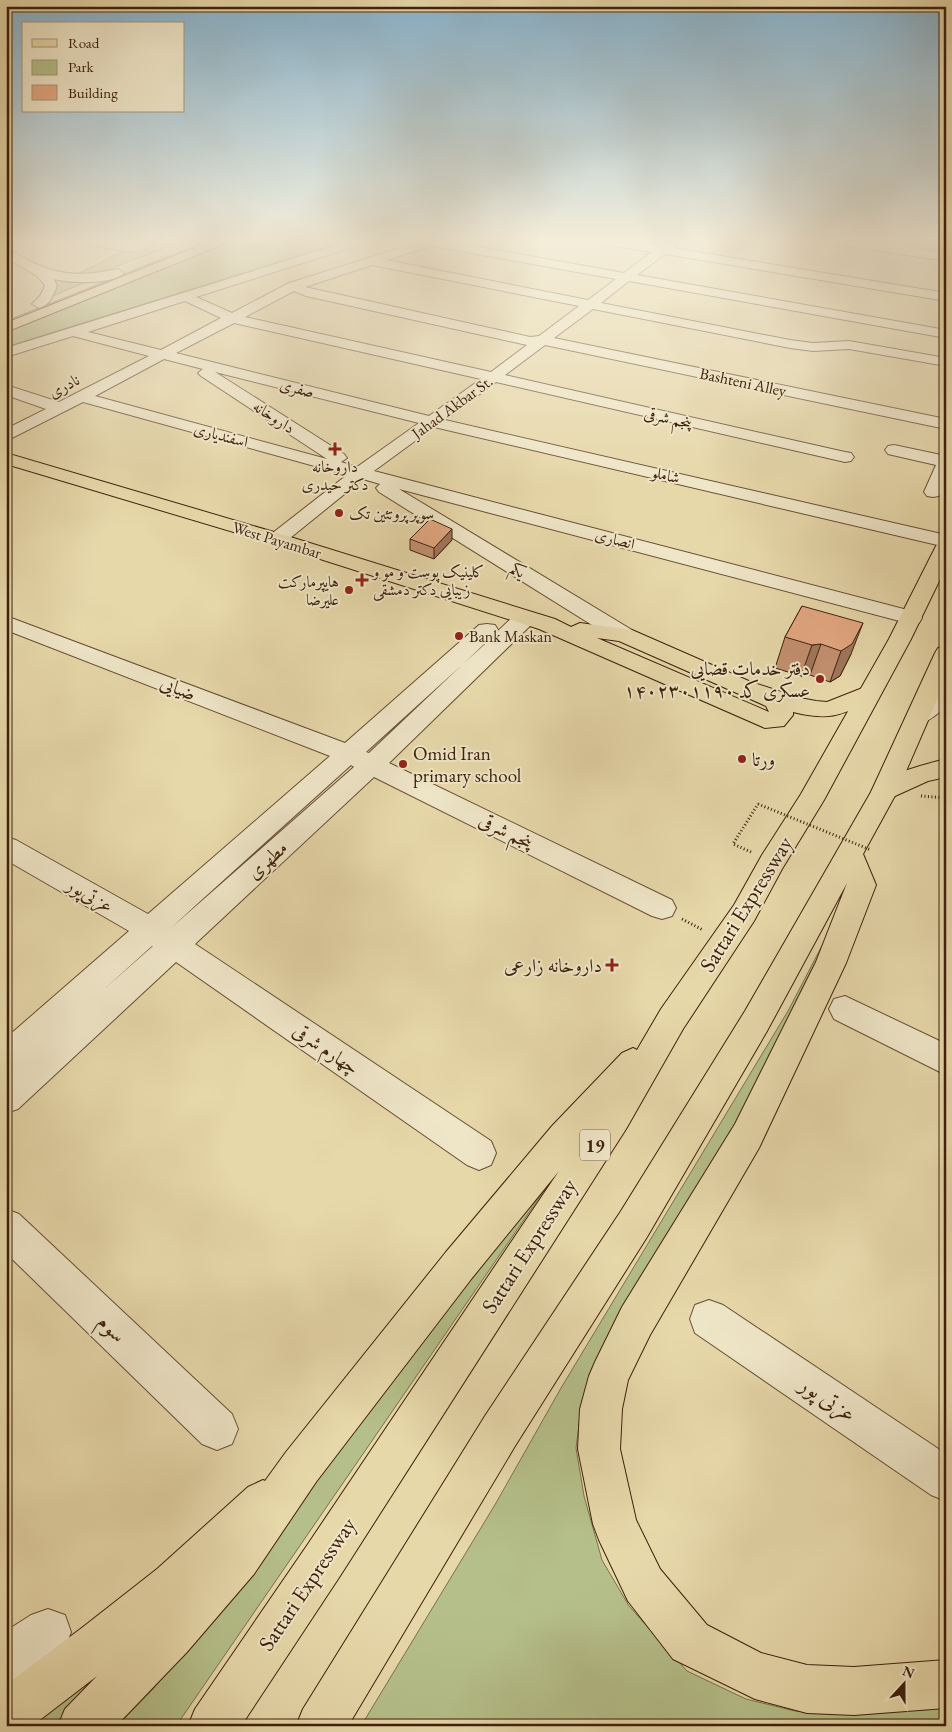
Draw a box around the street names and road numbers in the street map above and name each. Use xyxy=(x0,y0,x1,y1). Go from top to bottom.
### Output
street label: Bashteni Alley xyxy=(698,363,789,402)
street label: نادری xyxy=(45,369,83,403)
street label: Jahad Akbar St. xyxy=(406,370,497,445)
street label: صفری xyxy=(278,374,316,402)
street label: داروخانه xyxy=(249,396,299,438)
street label: پنجم شرقی xyxy=(641,402,695,439)
street label: اسفندیاری xyxy=(192,418,250,452)
street label: شاملو xyxy=(648,461,682,488)
street label: West Payambar xyxy=(230,516,325,564)
street label: انصاری xyxy=(593,524,637,554)
street label: یکم xyxy=(504,557,530,587)
street label: ضیایی xyxy=(156,670,199,707)
street label: پنجم شرقی xyxy=(472,807,539,861)
street label: Sattari Expressway xyxy=(693,830,800,977)
street label: مطهری xyxy=(241,835,293,885)
street label: عزتی‌پور xyxy=(60,871,118,919)
street label: چهارم شرقی xyxy=(286,1018,364,1084)
road number: 19 xyxy=(580,1130,610,1160)
street label: Sattari Expressway xyxy=(475,1173,584,1319)
street label: سوم xyxy=(88,1307,133,1352)
street label: عزتی پور xyxy=(791,1369,862,1430)
street label: Sattari Expressway xyxy=(252,1511,363,1656)

